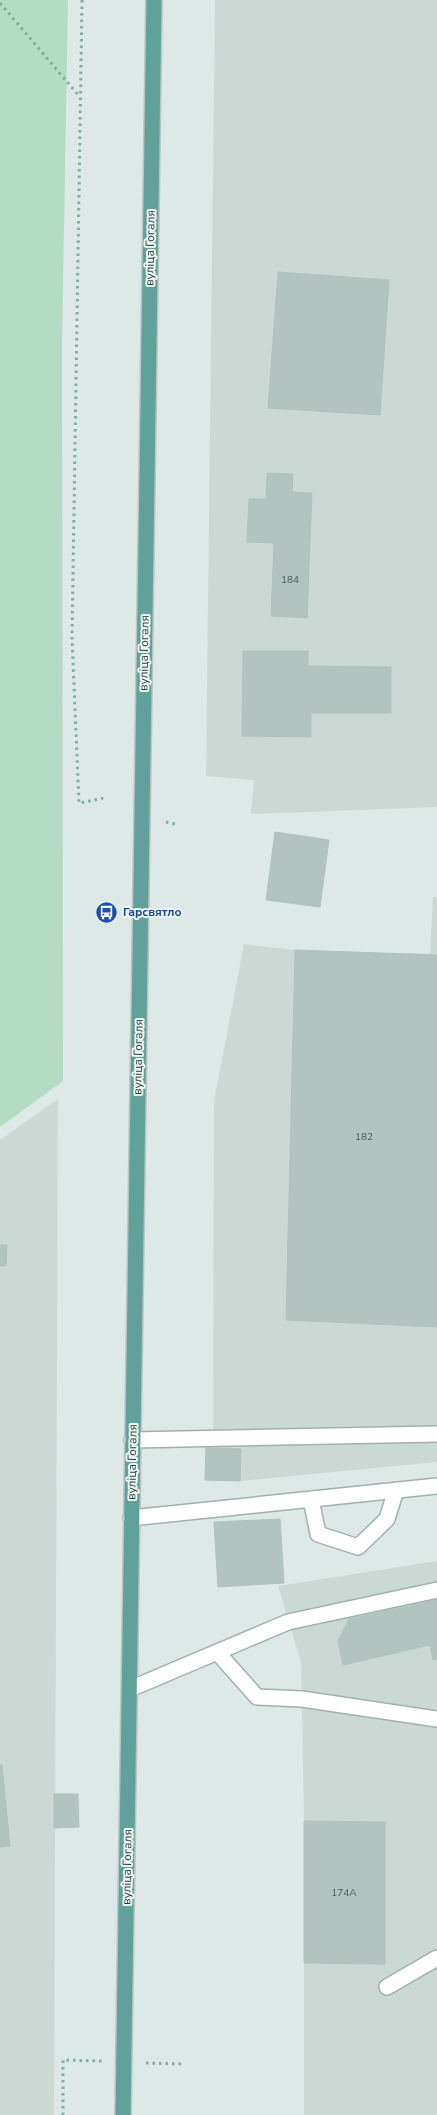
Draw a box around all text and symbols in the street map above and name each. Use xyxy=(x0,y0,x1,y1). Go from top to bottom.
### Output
street label: вуліца Гогаля xyxy=(141,210,159,286)
house number: 184 xyxy=(281,573,299,587)
street label: вуліца Гогаля xyxy=(135,615,153,691)
bus stop icon: Гарсвятло xyxy=(95,900,119,924)
place label: Гарсвятло xyxy=(123,904,182,920)
street label: вуліца Гогаля xyxy=(129,1019,147,1095)
house number: 182 xyxy=(355,1130,373,1144)
street label: вуліца Гогаля xyxy=(123,1424,141,1500)
street label: вуліца Гогаля xyxy=(118,1829,136,1905)
house number: 174А xyxy=(331,1886,357,1900)

